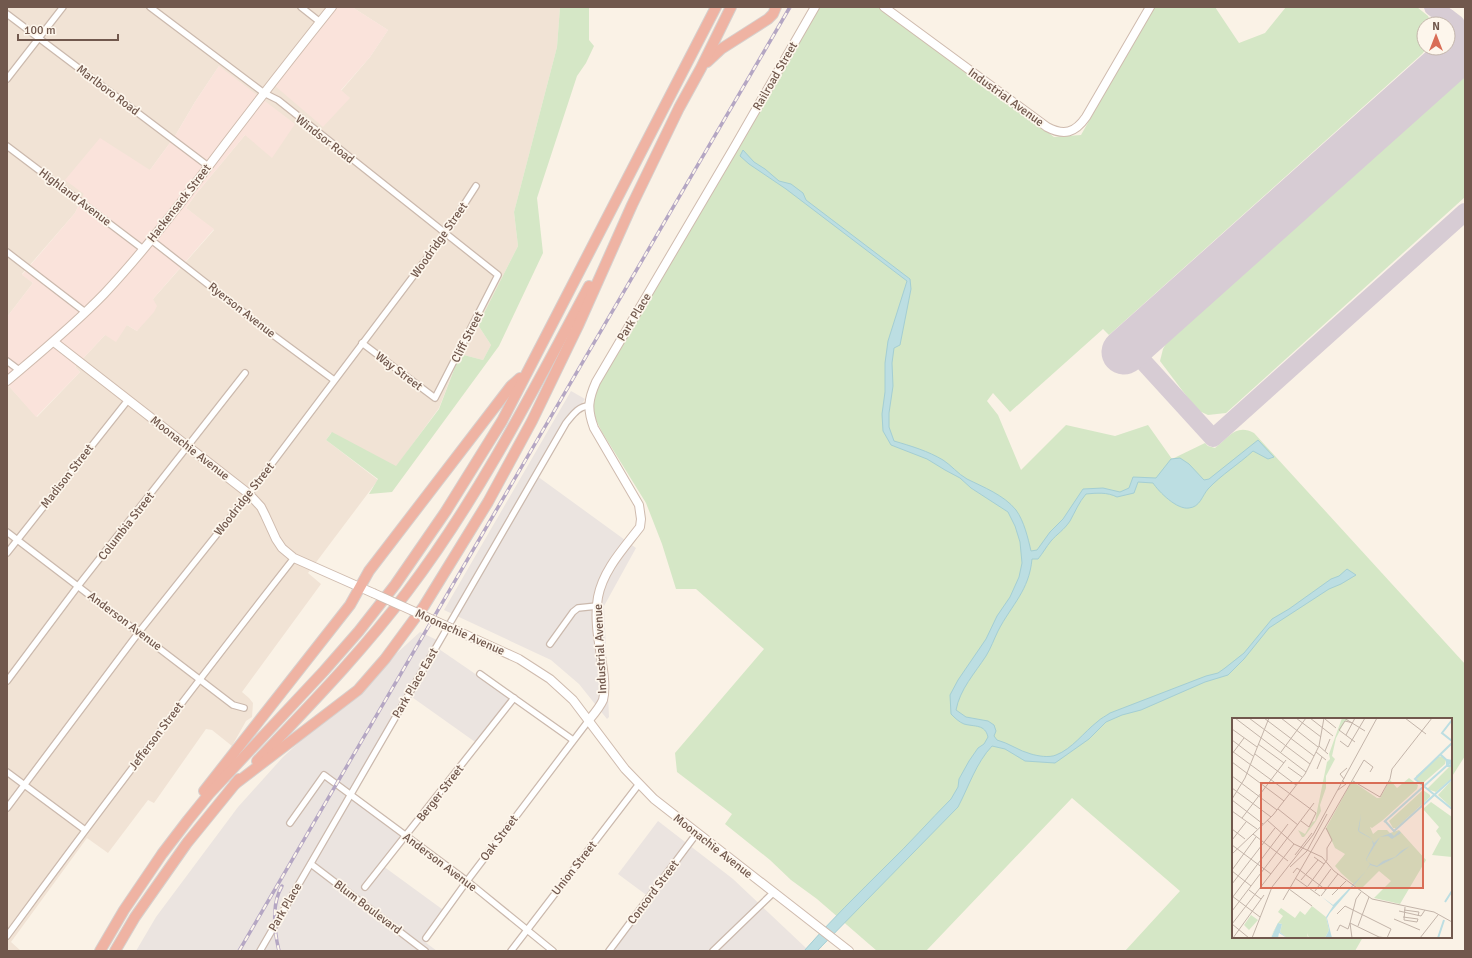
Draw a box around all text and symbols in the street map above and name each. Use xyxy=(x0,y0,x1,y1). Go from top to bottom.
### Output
scale bar xyxy=(18,16,118,42)
north arrow xyxy=(1416,16,1456,56)
text: N xyxy=(1432,20,1440,33)
text: 100 m xyxy=(24,23,56,38)
street label: Railroad Street xyxy=(750,39,801,113)
street label: Marlboro Road xyxy=(73,62,142,119)
street label: Industrial Avenue xyxy=(965,65,1047,130)
street label: Windsor Road xyxy=(292,112,357,167)
street label: Hackensack Street xyxy=(144,161,215,245)
street label: Highland Avenue xyxy=(35,165,114,230)
street label: Woodridge Street xyxy=(408,200,471,281)
street label: Ryerson Avenue xyxy=(205,279,278,341)
street label: Park Place xyxy=(614,290,655,344)
street label: Cliff Street xyxy=(448,309,487,365)
street label: Way Street xyxy=(372,349,425,394)
street label: Moonachie Avenue xyxy=(147,413,232,484)
street label: Madison Street xyxy=(38,441,97,511)
street label: Woodridge Street xyxy=(211,460,278,539)
street label: Columbia Street xyxy=(95,489,158,563)
street label: Anderson Avenue xyxy=(85,589,165,654)
street label: Industrial Avenue xyxy=(591,604,610,694)
street label: Moonachie Avenue xyxy=(413,606,507,659)
street label: Park Place East xyxy=(389,645,442,721)
street label: Jefferson Street xyxy=(126,699,187,773)
inset map xyxy=(1232,718,1452,938)
street label: Berger Street xyxy=(413,762,467,825)
street label: Moonachie Avenue xyxy=(670,811,755,882)
street label: Oak Street xyxy=(477,812,522,864)
street label: Anderson Avenue xyxy=(400,830,480,895)
street label: Union Street xyxy=(549,838,600,898)
street label: Concord Street xyxy=(624,857,682,927)
street label: Blum Boulevard xyxy=(331,877,405,938)
street label: Park Place xyxy=(266,880,305,934)

